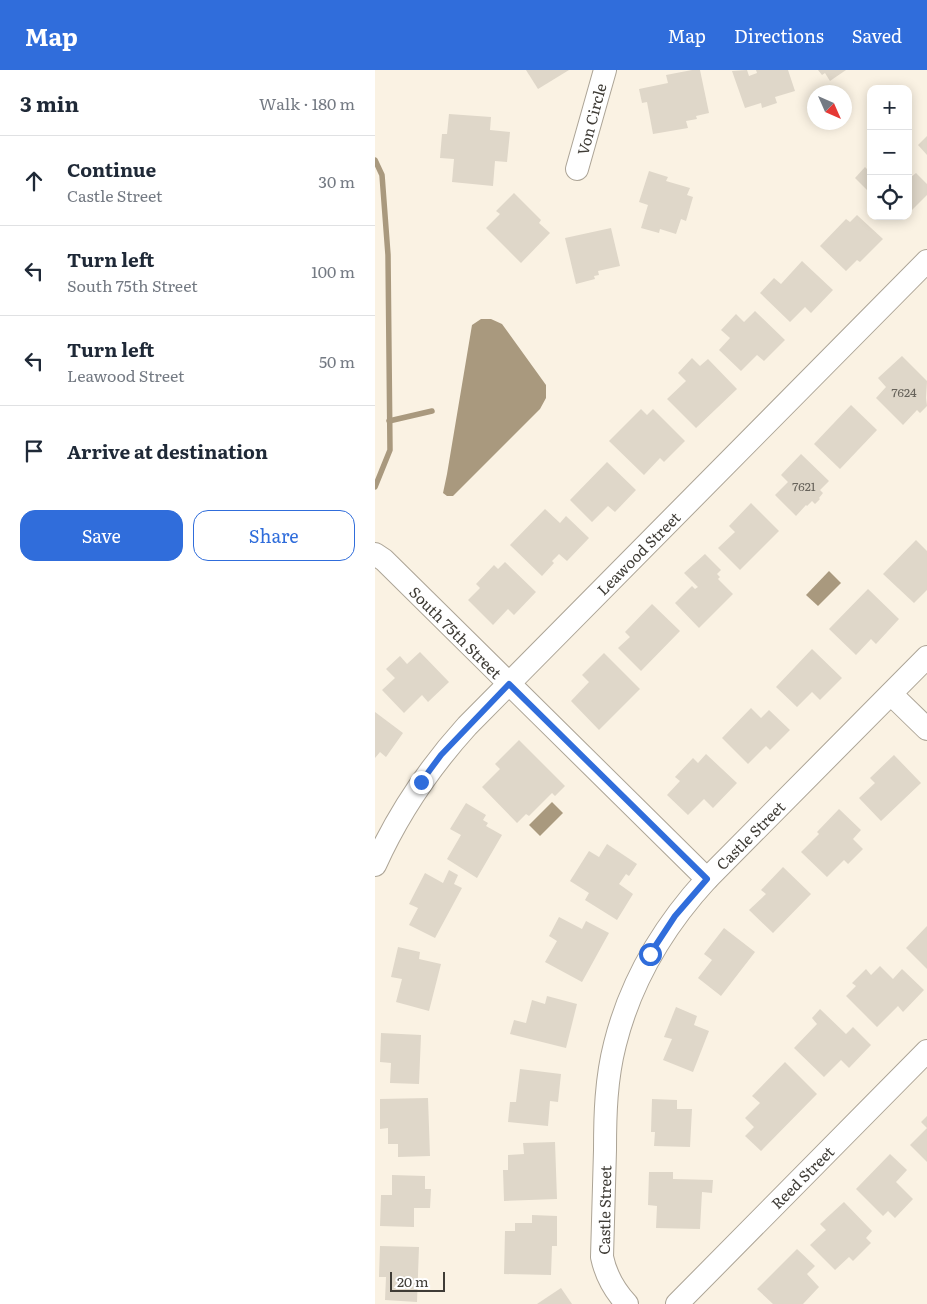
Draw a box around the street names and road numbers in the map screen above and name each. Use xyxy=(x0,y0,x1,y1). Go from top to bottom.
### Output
street label: Von Circle xyxy=(570,80,612,158)
street label: Leawood Street xyxy=(591,506,685,600)
street label: South 75th Street xyxy=(405,581,507,683)
street label: Castle Street xyxy=(710,795,790,875)
street label: Reed Street xyxy=(765,1140,839,1214)
street label: Castle Street xyxy=(592,1165,616,1255)

